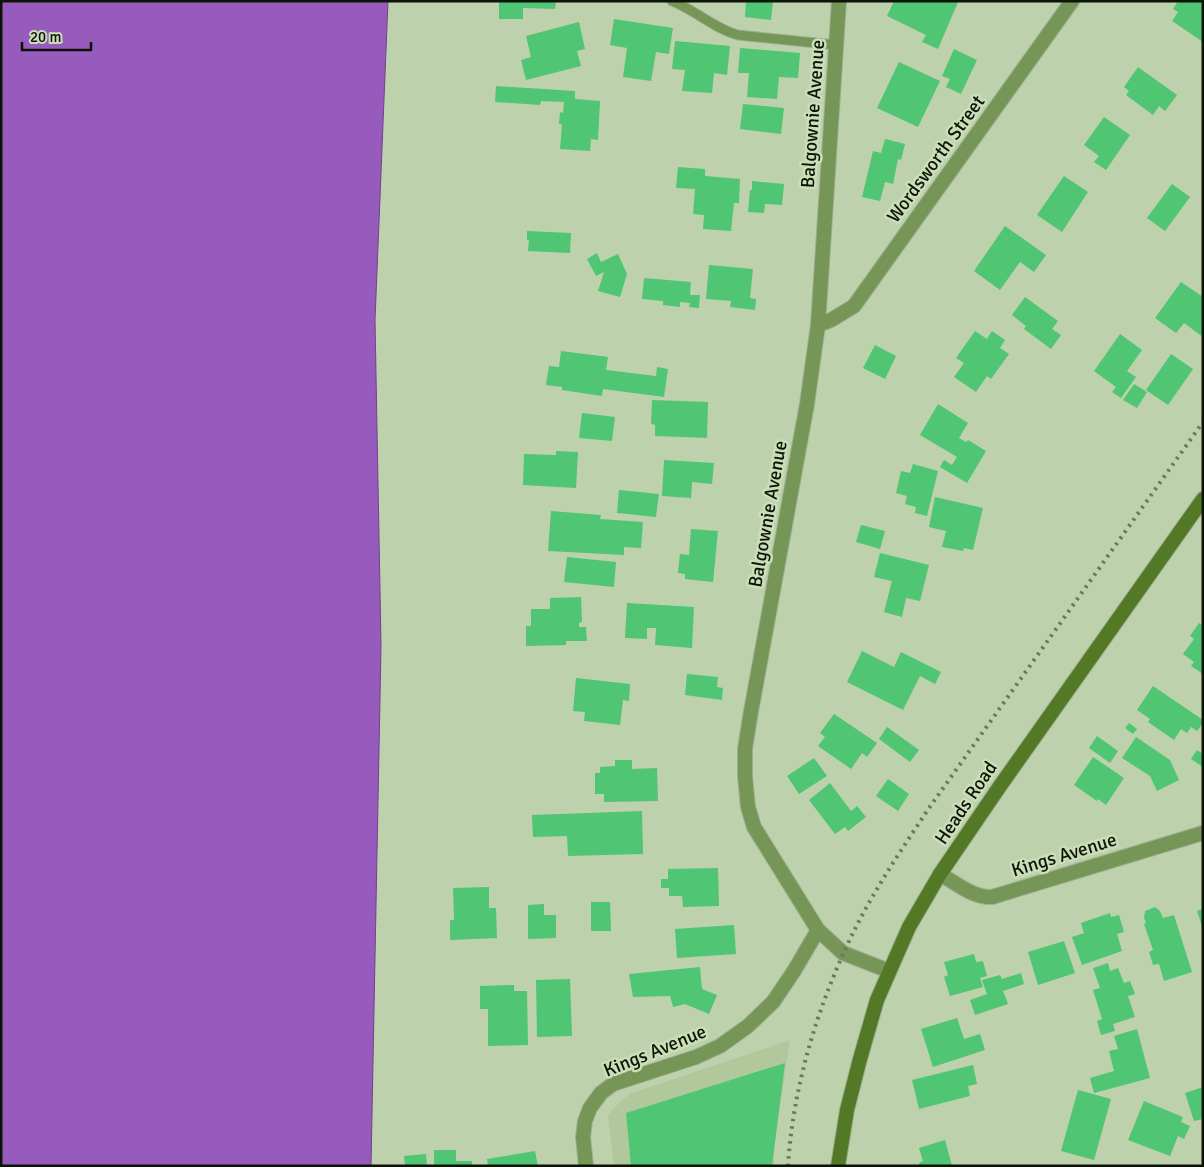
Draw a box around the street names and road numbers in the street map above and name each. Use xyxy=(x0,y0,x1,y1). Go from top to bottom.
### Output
street label: Balgownie Avenue xyxy=(796,39,830,189)
street label: Wordsworth Street xyxy=(882,90,991,228)
street label: Balgownie Avenue xyxy=(743,439,793,589)
street label: Heads Road xyxy=(929,757,1003,849)
street label: Kings Avenue xyxy=(1008,828,1120,882)
street label: Kings Avenue xyxy=(600,1019,710,1083)

